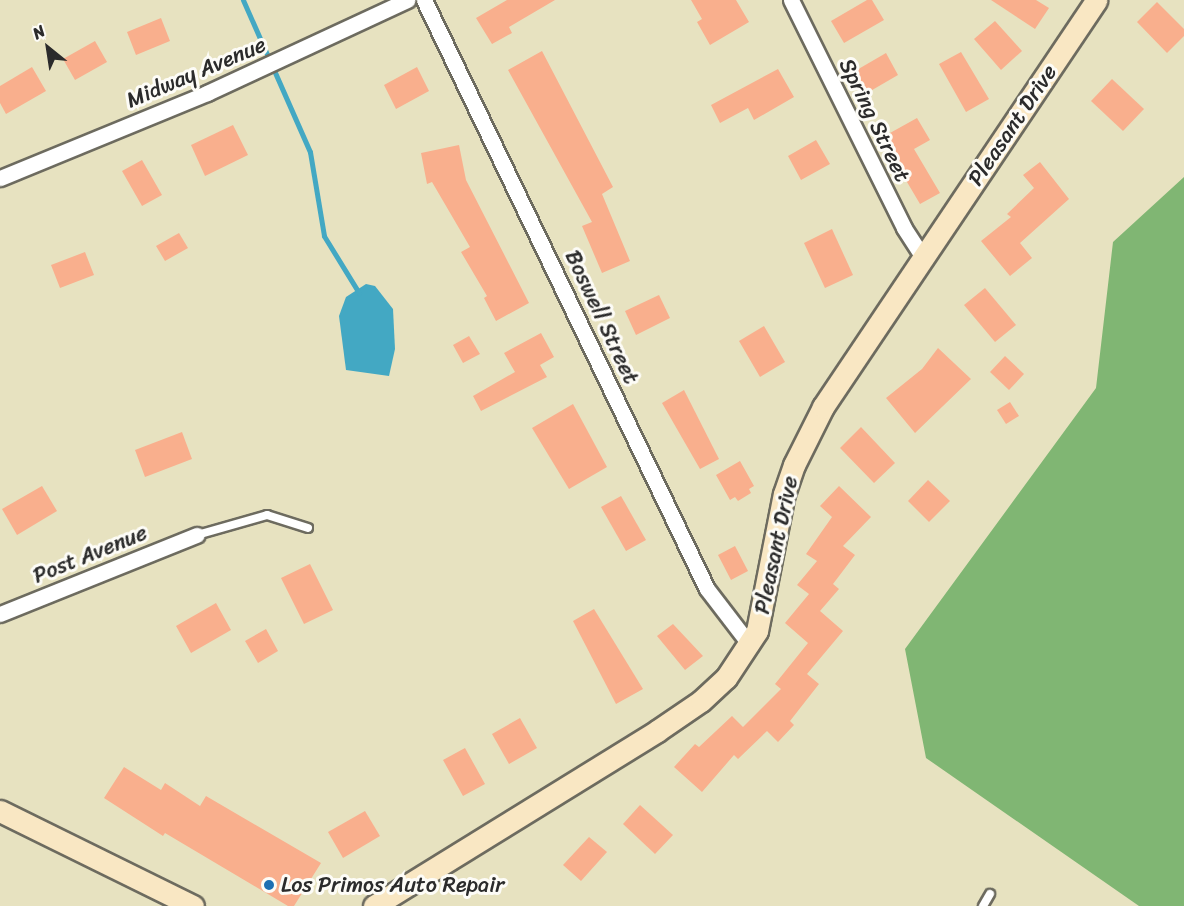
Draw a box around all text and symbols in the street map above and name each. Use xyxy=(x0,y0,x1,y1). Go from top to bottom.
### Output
text: N xyxy=(27,17,51,47)
north arrow xyxy=(18,18,78,78)
street label: Midway Avenue xyxy=(122,31,270,113)
street label: Spring Street xyxy=(834,54,916,186)
street label: Pleasant Drive xyxy=(962,60,1062,190)
street label: Boswell Street xyxy=(560,246,644,388)
street label: Pleasant Drive xyxy=(749,474,803,616)
street label: Post Avenue xyxy=(29,519,151,589)
place label: Los Primos Auto Repair xyxy=(281,872,505,898)
marker: Los Primos Auto Repair xyxy=(262,878,276,892)

